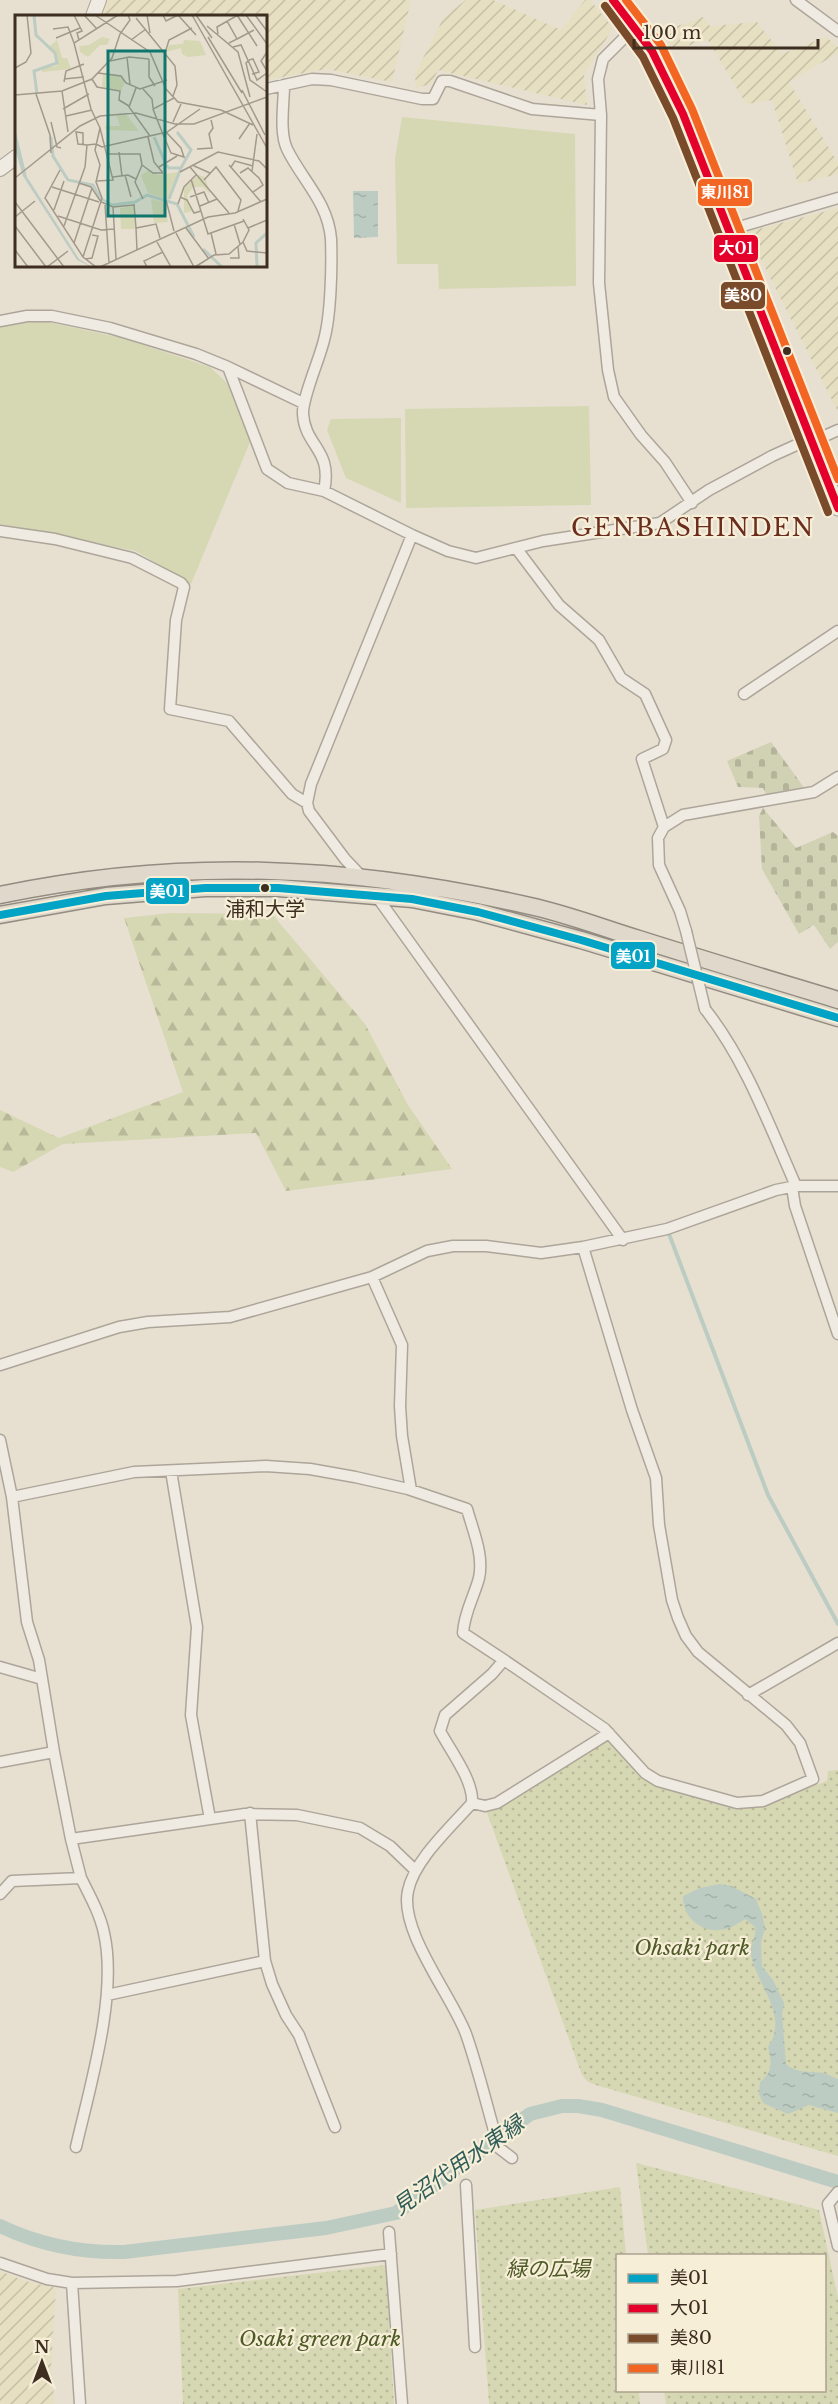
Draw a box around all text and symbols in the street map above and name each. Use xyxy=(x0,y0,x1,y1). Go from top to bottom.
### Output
scale bar xyxy=(634,12,818,50)
inset map xyxy=(15,15,267,267)
text: 100 m xyxy=(643,22,701,44)
line badge: 東川81 xyxy=(697,178,753,207)
text: 東川81 xyxy=(700,182,750,202)
line badge: 大01 xyxy=(713,234,759,263)
text: 大01 xyxy=(718,238,754,258)
line badge: 美80 xyxy=(720,281,766,310)
text: 美80 xyxy=(724,285,762,305)
unlabelled marker xyxy=(781,345,793,357)
district label: GENBASHINDEN xyxy=(571,513,815,542)
line badge: 美01 xyxy=(145,877,190,905)
text: 美01 xyxy=(149,881,185,901)
marker: 浦和大学 xyxy=(259,882,271,894)
place label: 浦和大学 xyxy=(225,897,305,921)
line badge: 美01 xyxy=(610,941,656,970)
text: 美01 xyxy=(615,946,651,966)
park label: Ohsaki park xyxy=(634,1935,750,1961)
water label: 見沼代用水東縁 xyxy=(387,2108,532,2221)
legend xyxy=(616,2254,826,2392)
park label: 緑の広場 xyxy=(506,2256,592,2282)
text: 美01 xyxy=(670,2267,709,2289)
text: 大01 xyxy=(670,2297,709,2319)
park label: Osaki green park xyxy=(239,2326,401,2352)
text: 美80 xyxy=(670,2327,712,2349)
north arrow xyxy=(12,2332,72,2392)
text: N xyxy=(34,2337,50,2357)
text: 東川81 xyxy=(670,2357,725,2379)

